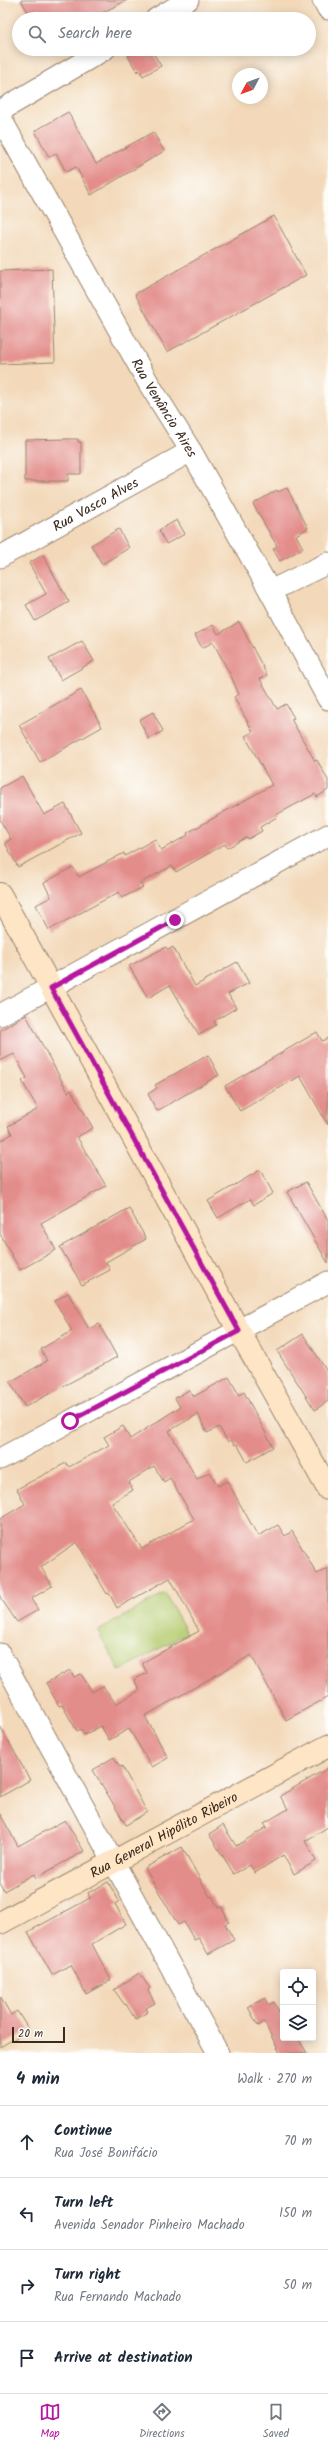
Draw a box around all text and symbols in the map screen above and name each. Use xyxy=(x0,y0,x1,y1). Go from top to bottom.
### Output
search box xyxy=(12,12,316,56)
text: Search here xyxy=(58,22,132,46)
icon: search xyxy=(26,23,48,45)
north arrow xyxy=(232,68,268,104)
street label: Rua Venâncio Aires xyxy=(125,355,202,462)
street label: Rua Vasco Alves xyxy=(49,472,143,538)
route end xyxy=(166,911,184,929)
route start xyxy=(61,1412,79,1430)
street label: Rua General Hipólito Ribeiro xyxy=(86,1787,242,1885)
map controls xyxy=(280,1969,316,2041)
button: locate xyxy=(280,1969,316,2005)
button: layers xyxy=(280,2005,316,2041)
scale bar xyxy=(12,2025,65,2044)
text: 20 m xyxy=(18,2025,43,2043)
text: 4 min xyxy=(16,2066,60,2093)
text: Walk · 270 m xyxy=(237,2069,312,2090)
text: Continue xyxy=(54,2119,112,2143)
icon: ahead xyxy=(16,2131,38,2153)
text: 70 m xyxy=(284,2131,312,2152)
text: Rua José Bonifácio xyxy=(54,2143,158,2164)
text: Turn left xyxy=(54,2191,114,2215)
icon: left xyxy=(16,2203,38,2225)
text: 150 m xyxy=(279,2203,312,2224)
text: Avenida Senador Pinheiro Machado xyxy=(54,2215,245,2236)
text: Turn right xyxy=(54,2263,121,2287)
icon: right xyxy=(16,2275,38,2297)
text: 50 m xyxy=(283,2275,312,2296)
text: Rua Fernando Machado xyxy=(54,2287,181,2308)
text: Arrive at destination xyxy=(54,2346,193,2370)
icon: arrive xyxy=(16,2347,38,2369)
tab: Map xyxy=(39,2401,61,2443)
tab: Directions xyxy=(139,2401,185,2443)
tab: Saved xyxy=(263,2401,289,2443)

